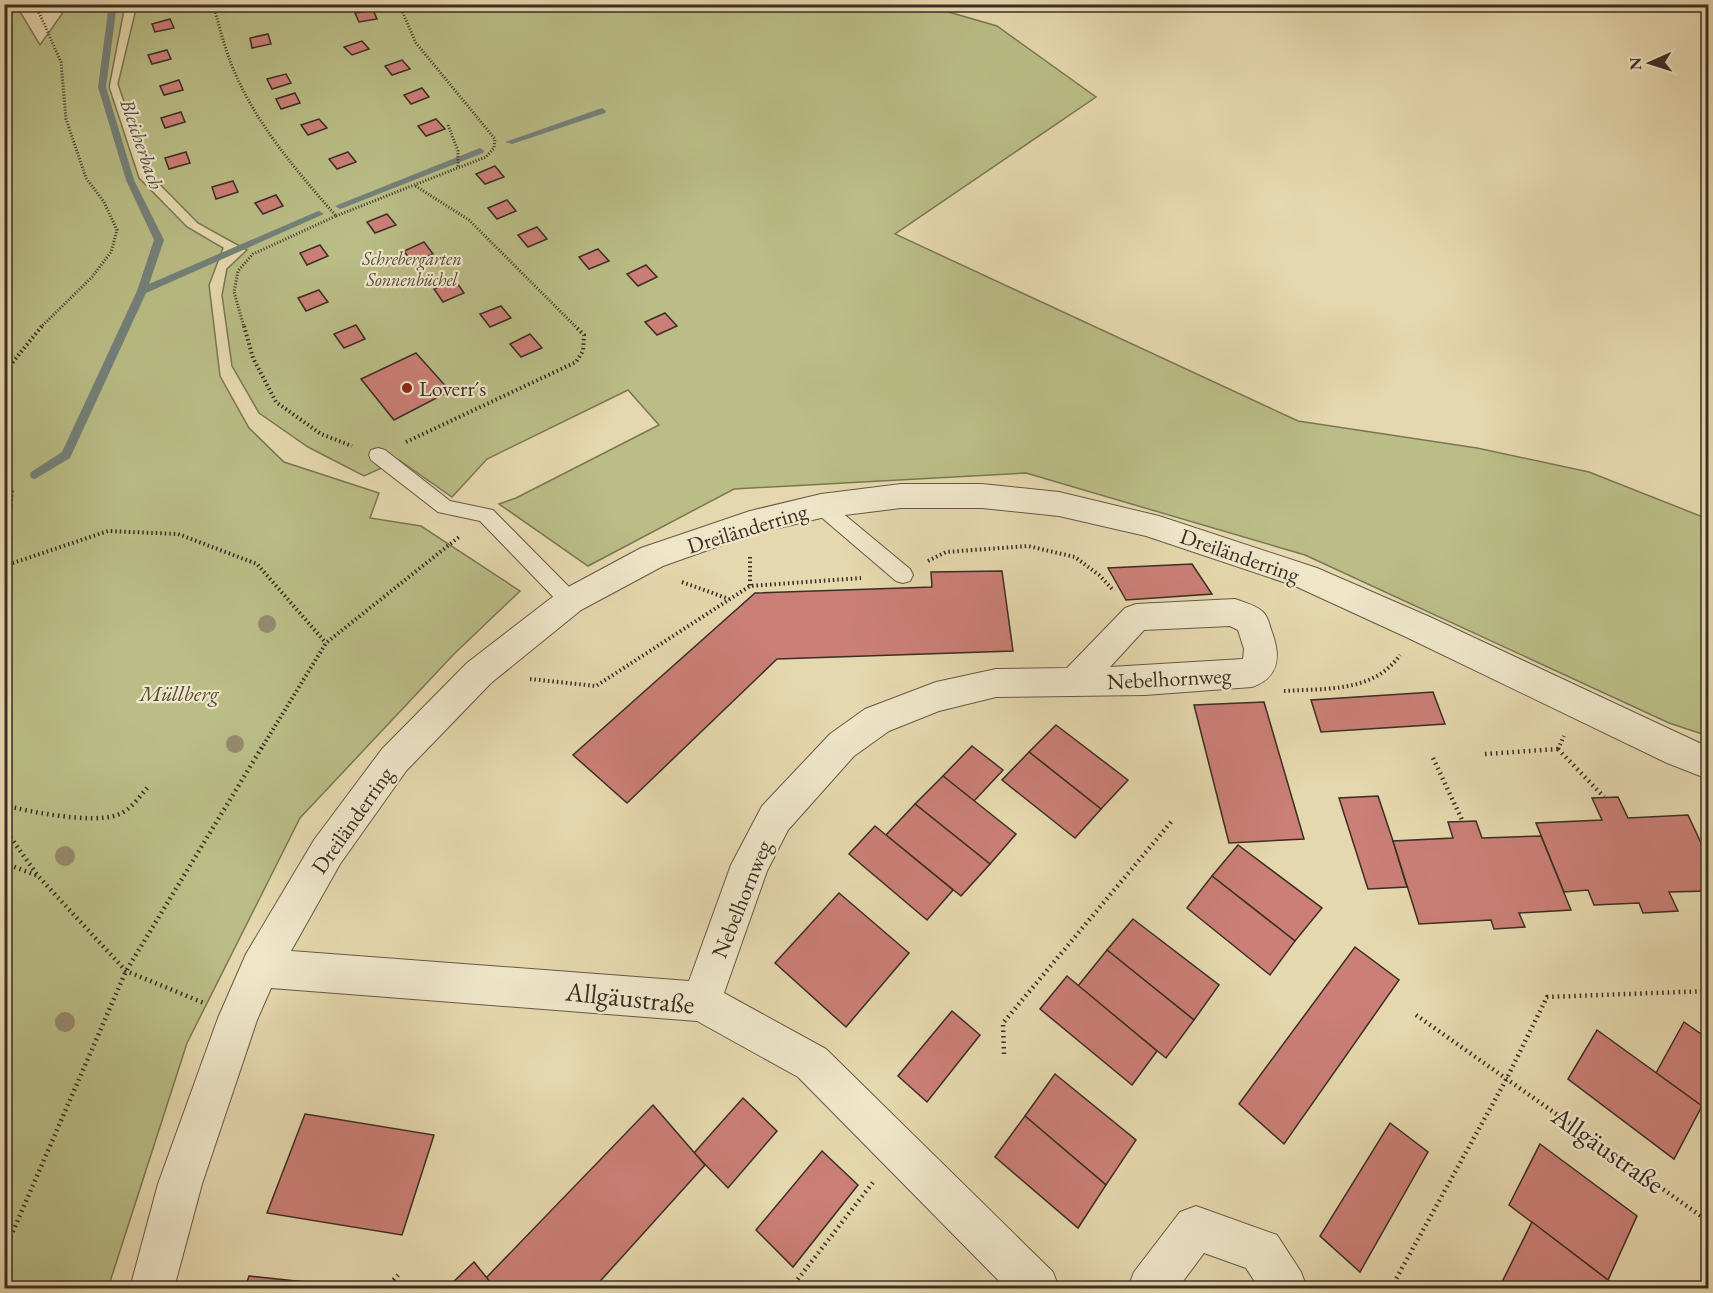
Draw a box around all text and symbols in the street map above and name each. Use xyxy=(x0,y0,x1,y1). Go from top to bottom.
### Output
north arrow xyxy=(1620,33,1680,93)
text: N xyxy=(1625,57,1646,71)
water label: Bleicherbach xyxy=(114,94,170,193)
park label: Schrebergarten Sonnenbüchel xyxy=(361,247,462,291)
place label: Loverr´s xyxy=(419,374,486,403)
marker: Loverr´s xyxy=(400,381,414,395)
street label: Dreiländerring xyxy=(683,496,811,561)
street label: Dreiländerring xyxy=(1176,521,1304,590)
street label: Nebelhornweg xyxy=(1106,661,1232,696)
park label: Müllberg xyxy=(137,679,219,708)
street label: Dreiländerring xyxy=(305,761,400,880)
street label: Nebelhornweg xyxy=(705,836,778,962)
street label: Allgäustraße xyxy=(563,973,696,1022)
street label: Allgäustraße xyxy=(1544,1098,1671,1201)

